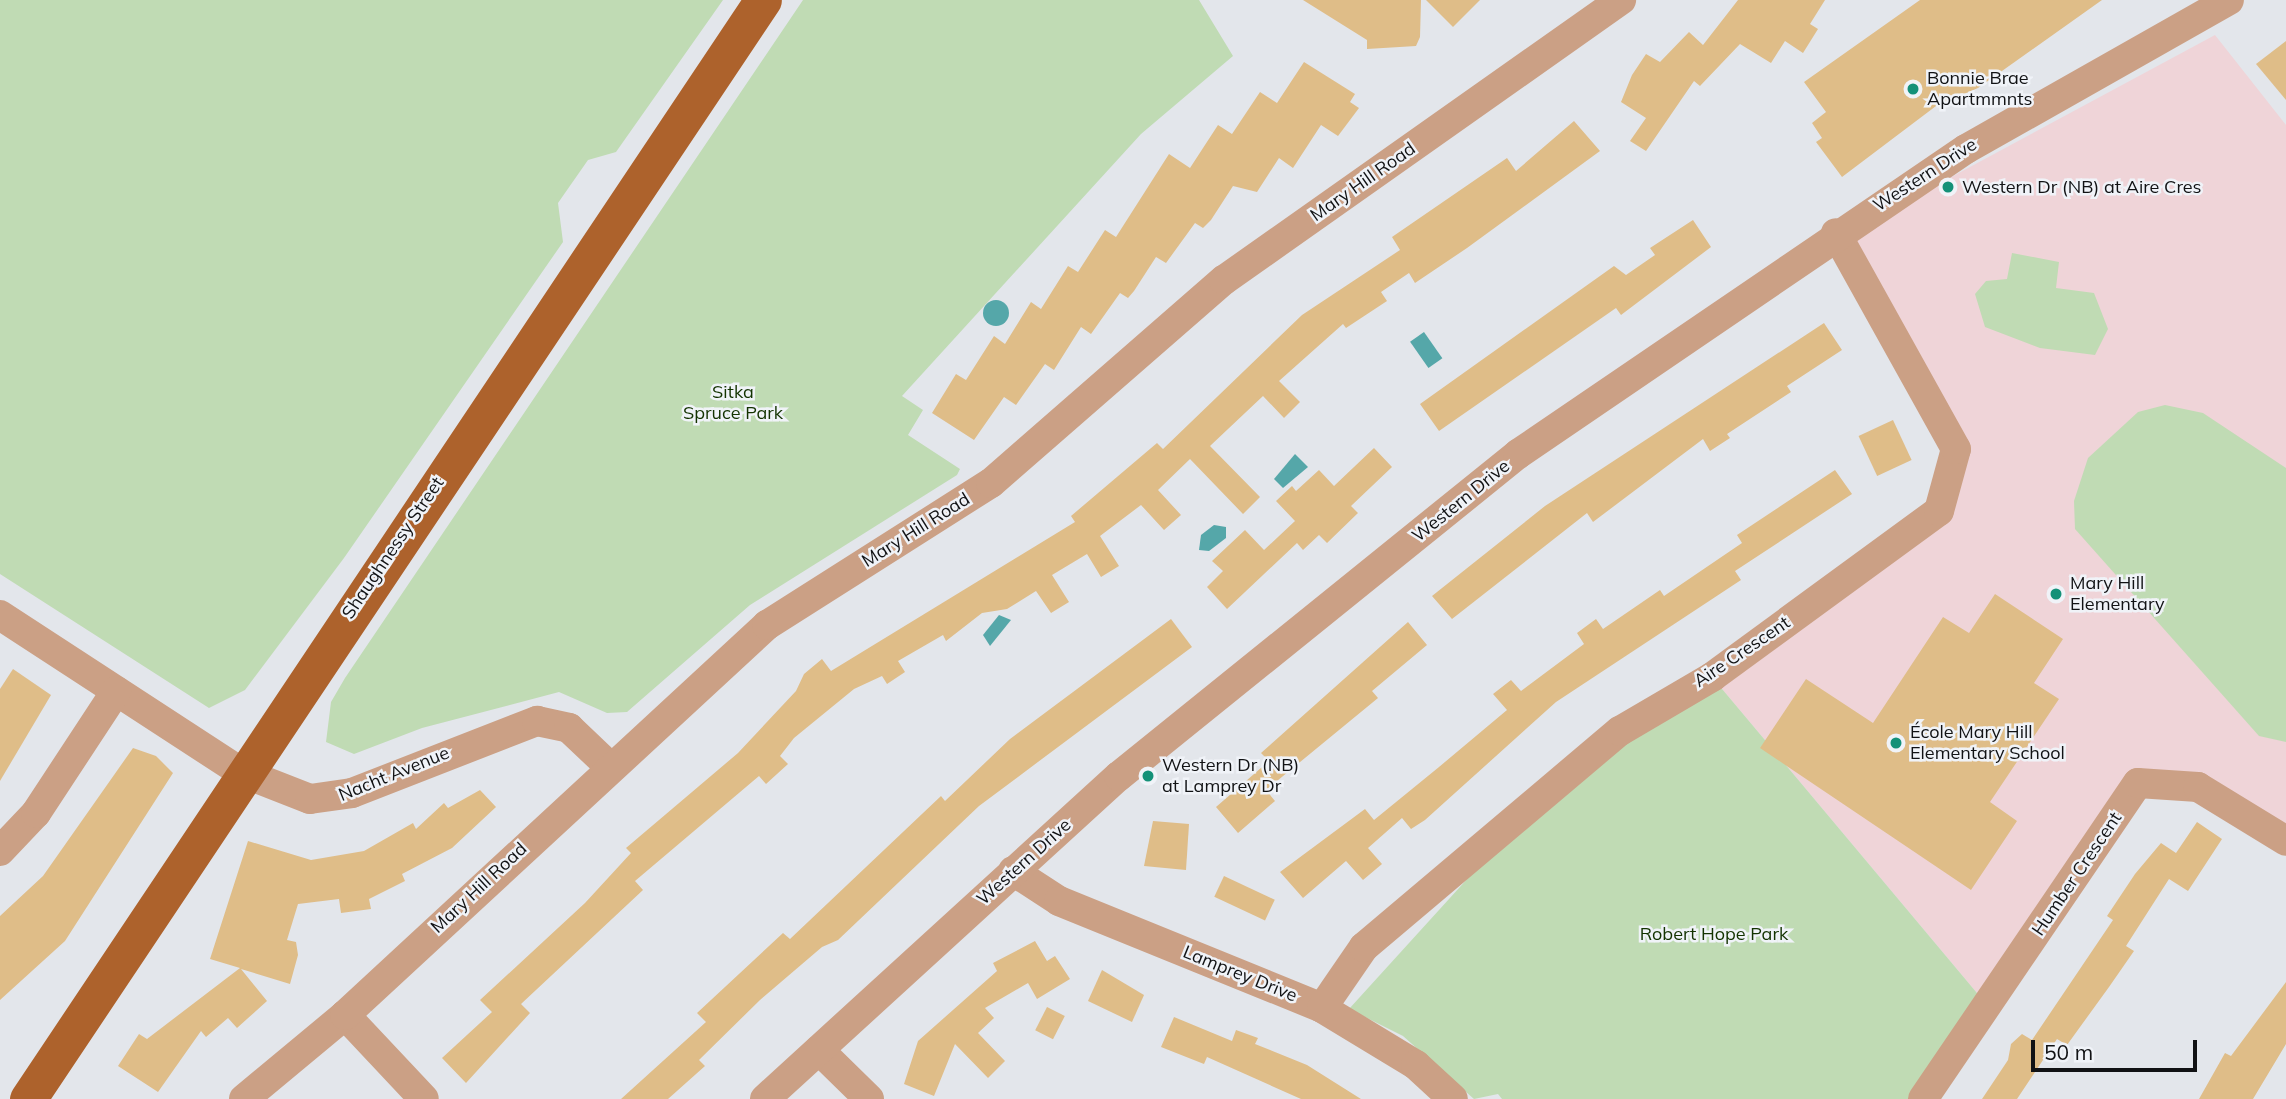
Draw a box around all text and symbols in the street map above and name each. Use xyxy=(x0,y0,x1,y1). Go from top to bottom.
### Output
place label: Bonnie Brae Apartmmnts xyxy=(1927,68,2033,110)
marker: Bonnie Brae Apartmmnts xyxy=(1905,81,1921,97)
street label: Western Drive xyxy=(1869,134,1981,216)
street label: Mary Hill Road xyxy=(1306,138,1420,226)
place label: Western Dr (NB) at Aire Cres xyxy=(1962,176,2202,198)
marker: Western Dr (NB) at Aire Cres xyxy=(1940,179,1956,195)
park label: Sitka Spruce Park xyxy=(683,382,783,424)
street label: Western Drive xyxy=(1408,455,1514,547)
street label: Shaughnessy Street xyxy=(338,473,448,623)
street label: Mary Hill Road xyxy=(858,488,974,572)
place label: Mary Hill Elementary xyxy=(2070,573,2165,616)
marker: Mary Hill Elementary xyxy=(2048,586,2064,602)
street label: Aire Crescent xyxy=(1690,612,1794,692)
place label: École Mary Hill Elementary School xyxy=(1910,722,2065,764)
marker: École Mary Hill Elementary School xyxy=(1888,735,1904,751)
street label: Nacht Avenue xyxy=(336,742,452,806)
place label: Western Dr (NB) at Lamprey Dr xyxy=(1162,755,1299,798)
marker: Western Dr (NB) at Lamprey Dr xyxy=(1140,768,1156,784)
street label: Humber Crescent xyxy=(2028,808,2126,940)
street label: Western Drive xyxy=(973,814,1075,910)
street label: Mary Hill Road xyxy=(427,838,531,938)
park label: Robert Hope Park xyxy=(1640,923,1788,945)
street label: Lamprey Drive xyxy=(1180,941,1300,1007)
scale bar xyxy=(2034,1026,2200,1070)
text: 50 m xyxy=(2044,1039,2093,1065)

